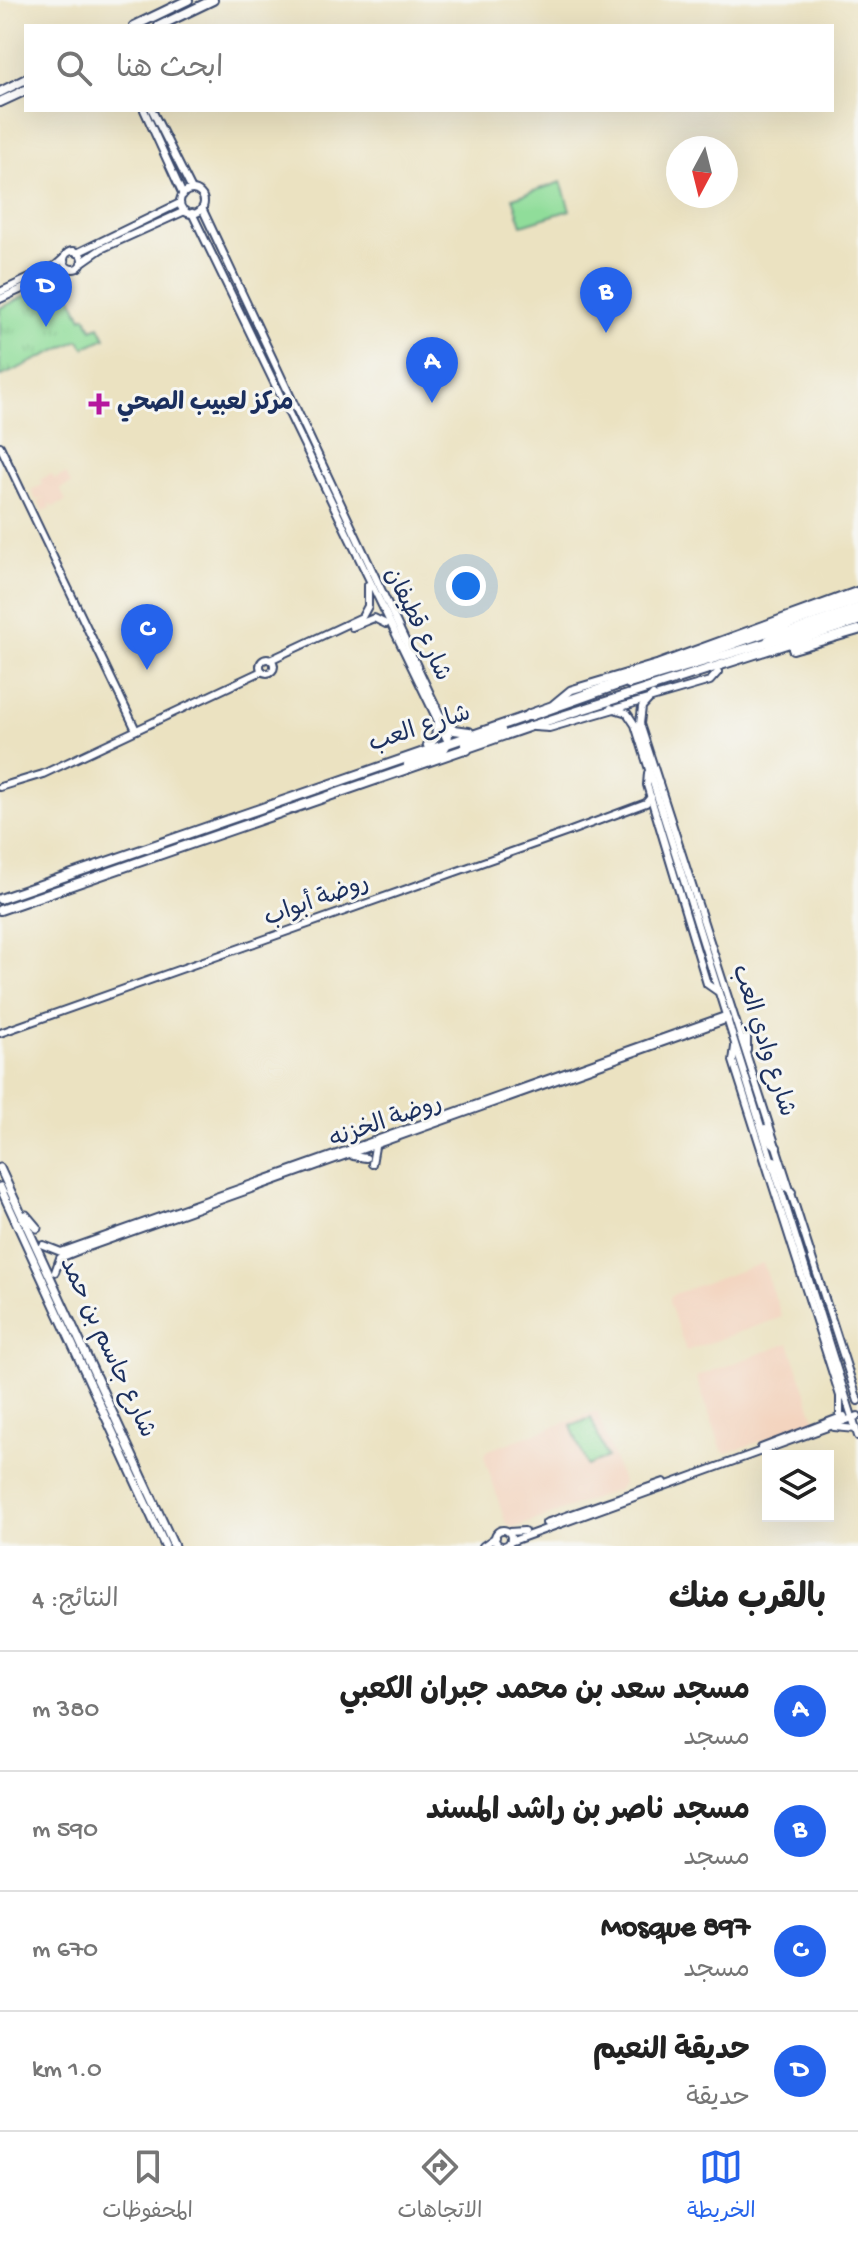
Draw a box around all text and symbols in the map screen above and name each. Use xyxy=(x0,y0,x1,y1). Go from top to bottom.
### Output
search box xyxy=(24,24,834,112)
icon: search xyxy=(52,46,96,90)
text: ابحث هنا xyxy=(116,53,223,88)
north arrow xyxy=(666,136,738,208)
pin: D xyxy=(20,261,72,327)
pin: B xyxy=(580,267,632,333)
pin: A xyxy=(406,337,458,403)
place label: مركز لعبيب الصحي xyxy=(117,390,294,422)
marker: مركز لعبيب الصحي xyxy=(88,393,110,415)
street label: شارع قطيفان xyxy=(376,564,456,686)
your location xyxy=(446,566,486,606)
pin: C xyxy=(121,604,173,670)
street label: شارع العب xyxy=(365,700,475,760)
street label: روضة أبواب xyxy=(259,866,374,934)
street label: شارع وادي العب xyxy=(724,961,800,1121)
street label: روضة الخزنه xyxy=(326,1090,446,1156)
street label: شارع جاسم بن حمد xyxy=(51,1253,161,1443)
map controls xyxy=(762,1450,834,1522)
button: layers xyxy=(762,1450,834,1522)
text: بالقرب منك xyxy=(669,1581,826,1621)
text: النتائج: 4 xyxy=(32,1586,119,1617)
text: مسجد سعد بن محمد جبران الكعبي xyxy=(340,1675,750,1710)
text: 380 m xyxy=(32,1696,99,1727)
text: A xyxy=(792,1696,808,1727)
text: مسجد xyxy=(683,1724,750,1755)
text: مسجد ناصر بن راشد المسند xyxy=(426,1795,750,1830)
text: 590 m xyxy=(32,1816,98,1847)
text: B xyxy=(793,1816,807,1847)
text: مسجد xyxy=(683,1844,750,1875)
text: Mosque 897 xyxy=(601,1912,750,1947)
text: 670 m xyxy=(32,1936,98,1967)
text: C xyxy=(793,1936,807,1967)
text: مسجد xyxy=(683,1956,750,1987)
text: حديقة النعيم xyxy=(593,2035,750,2070)
text: 1.0 km xyxy=(32,2056,102,2087)
text: D xyxy=(792,2056,808,2087)
text: حديقة xyxy=(686,2084,750,2115)
tab: المحفوظات xyxy=(102,2145,193,2229)
tab: الاتجاهات xyxy=(398,2145,482,2229)
tab: الخريطة xyxy=(687,2145,756,2229)

